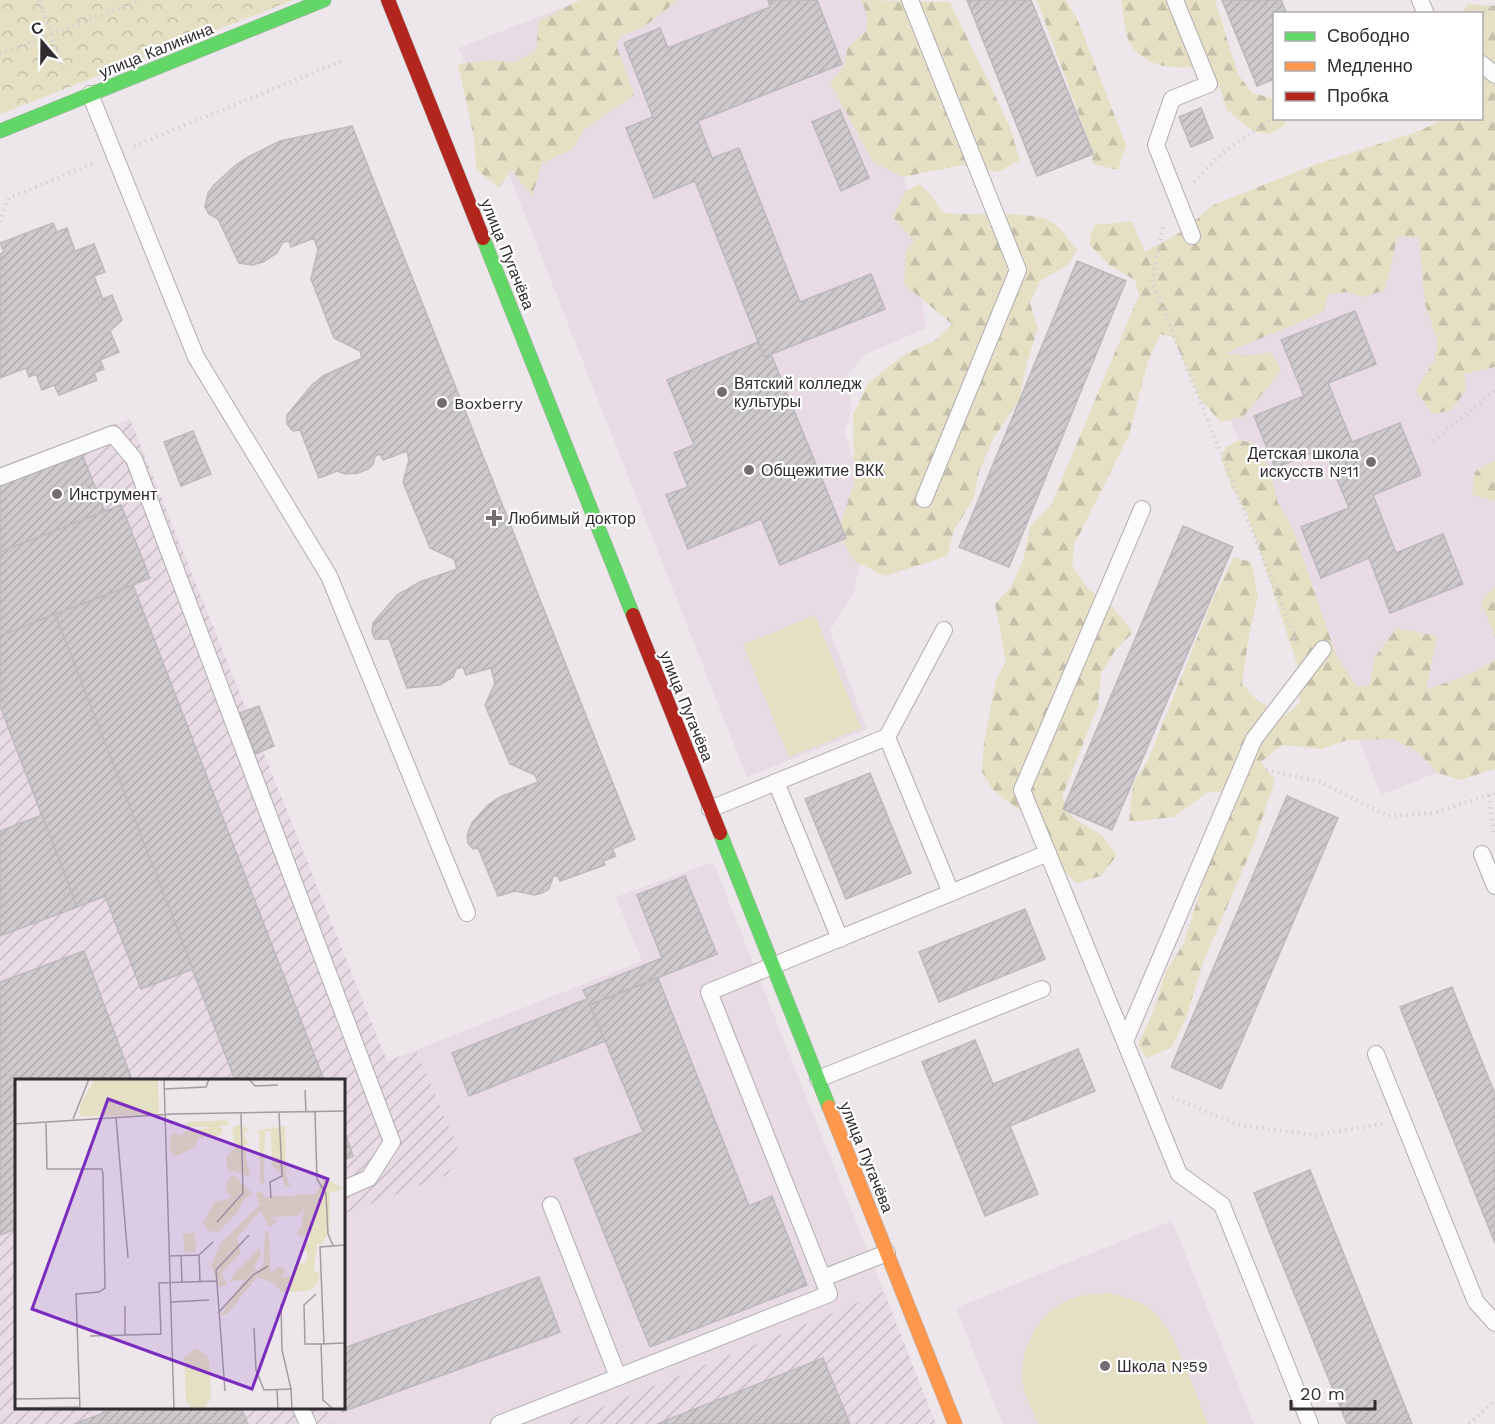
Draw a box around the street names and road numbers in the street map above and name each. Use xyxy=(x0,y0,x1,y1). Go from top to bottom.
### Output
street label: улица Калинина xyxy=(96,19,216,82)
street label: улица Пугачёва xyxy=(477,196,538,312)
street label: улица Пугачёва xyxy=(656,648,717,764)
street label: улица Пугачёва xyxy=(836,1099,897,1215)

